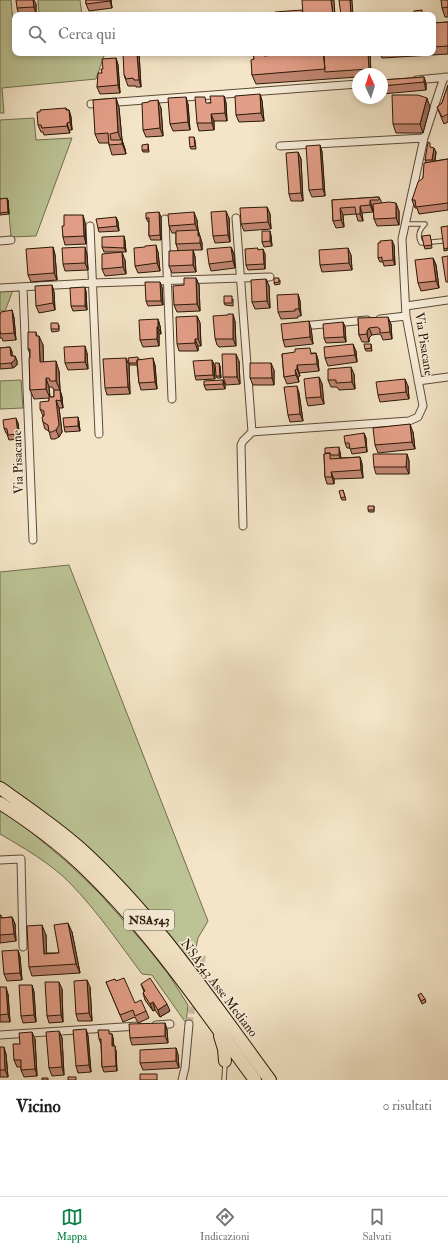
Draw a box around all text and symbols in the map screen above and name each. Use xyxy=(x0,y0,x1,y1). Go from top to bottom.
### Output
search box xyxy=(12,12,436,56)
icon: search xyxy=(26,23,48,45)
text: Cerca qui xyxy=(58,25,116,44)
north arrow xyxy=(352,68,388,104)
street label: Via Pisacane xyxy=(411,311,437,378)
street label: Via Pisacane xyxy=(9,429,27,494)
road number: NSA543 xyxy=(124,910,174,930)
street label: NSA543 Asse Mediano xyxy=(177,936,261,1040)
text: Vicino xyxy=(16,1096,61,1117)
text: 0 risultati xyxy=(383,1098,432,1114)
tab: Mappa xyxy=(56,1206,87,1243)
tab: Indicazioni xyxy=(200,1206,250,1243)
tab: Salvati xyxy=(362,1206,392,1243)

